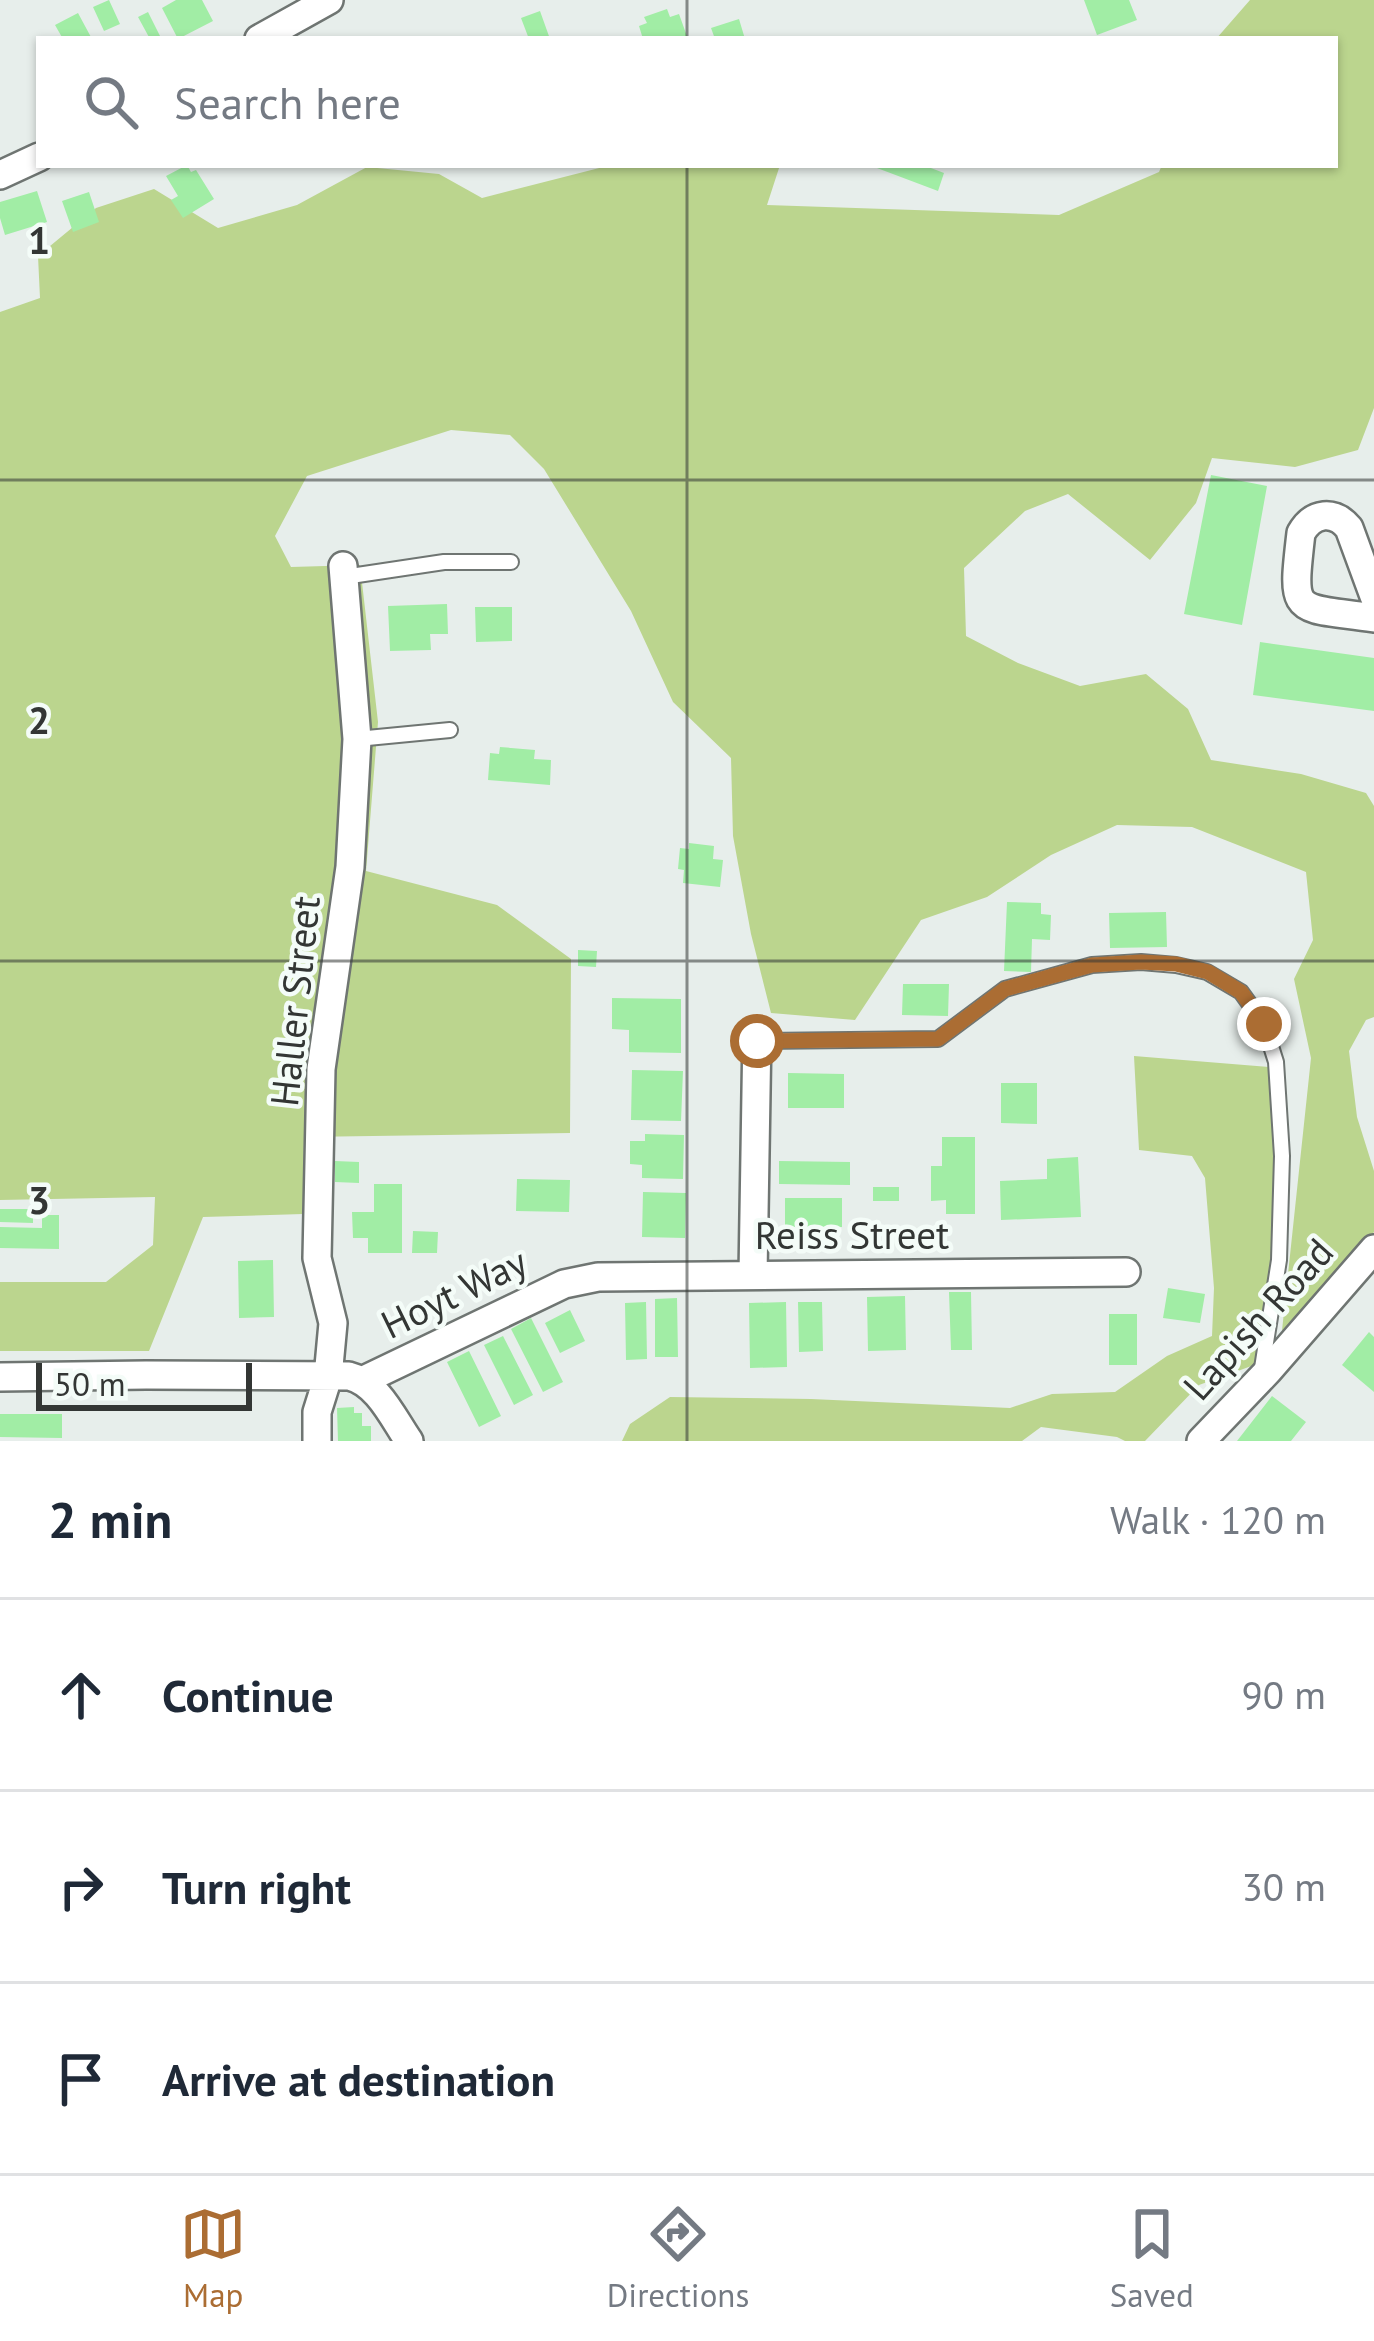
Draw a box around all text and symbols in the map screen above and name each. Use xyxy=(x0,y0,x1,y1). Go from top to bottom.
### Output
search box xyxy=(36,36,1338,168)
icon: search xyxy=(78,69,144,135)
text: Search here xyxy=(174,73,401,131)
text: 1 xyxy=(28,214,50,265)
text: 2 xyxy=(28,694,50,745)
street label: Haller Street xyxy=(258,893,331,1109)
route end xyxy=(1237,997,1291,1051)
route start xyxy=(730,1014,784,1068)
text: 3 xyxy=(28,1174,50,1225)
street label: Reiss Street xyxy=(755,1209,949,1260)
street label: Lapish Road xyxy=(1171,1227,1344,1410)
street label: Hoyt Way xyxy=(373,1235,535,1350)
scale bar xyxy=(36,1357,252,1410)
text: 50 m xyxy=(54,1362,126,1405)
text: 2 min xyxy=(48,1486,172,1552)
text: Walk · 120 m xyxy=(1110,1494,1326,1545)
icon: ahead xyxy=(48,1662,114,1728)
text: Continue xyxy=(162,1666,334,1724)
text: 90 m xyxy=(1241,1669,1326,1720)
icon: right xyxy=(48,1854,114,1920)
text: Turn right xyxy=(162,1858,351,1916)
text: 30 m xyxy=(1241,1861,1326,1912)
icon: arrive xyxy=(48,2046,114,2112)
text: Arrive at destination xyxy=(162,2050,555,2108)
tab: Map xyxy=(180,2201,246,2316)
tab: Directions xyxy=(607,2201,749,2316)
tab: Saved xyxy=(1110,2201,1194,2316)

